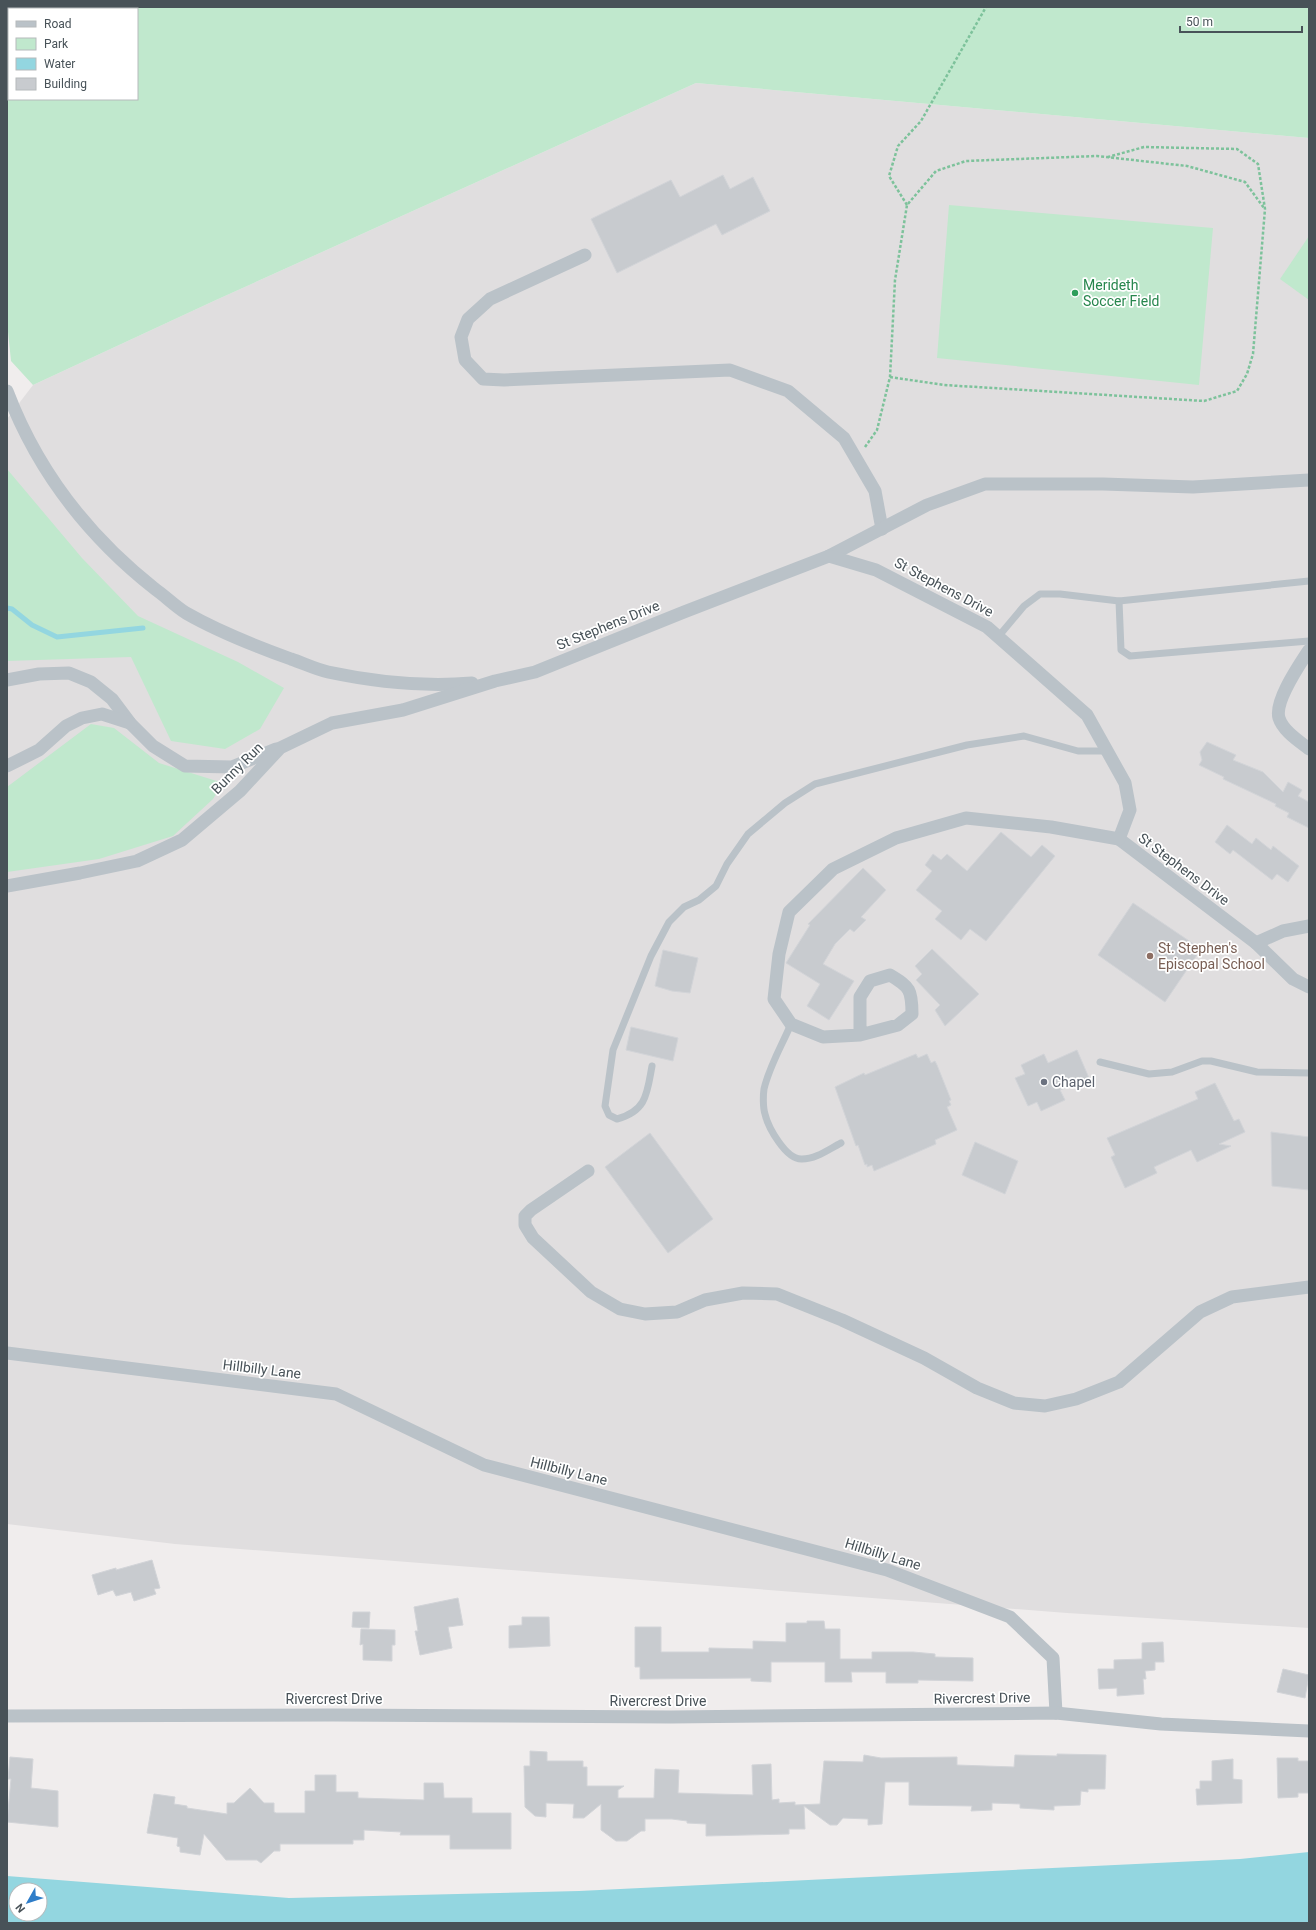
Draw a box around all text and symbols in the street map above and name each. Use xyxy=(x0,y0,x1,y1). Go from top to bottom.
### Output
legend xyxy=(8,8,138,100)
scale bar xyxy=(1180,8,1302,34)
text: 50 m xyxy=(1186,15,1213,29)
text: Road xyxy=(44,17,72,31)
text: Park xyxy=(44,37,69,51)
text: Water xyxy=(44,57,75,71)
text: Building xyxy=(44,77,87,91)
place label: Merideth Soccer Field xyxy=(1083,277,1159,309)
marker: Merideth Soccer Field xyxy=(1070,288,1080,298)
street label: St Stephens Drive xyxy=(892,554,996,620)
street label: St Stephens Drive xyxy=(554,597,662,653)
street label: Bunny Run xyxy=(208,739,266,797)
street label: St Stephens Drive xyxy=(1135,830,1233,908)
place label: St. Stephen's Episcopal School xyxy=(1158,940,1265,972)
marker: St. Stephen's Episcopal School xyxy=(1145,951,1155,961)
place label: Chapel xyxy=(1052,1074,1095,1090)
marker: Chapel xyxy=(1039,1077,1049,1087)
street label: Hillbilly Lane xyxy=(222,1356,302,1382)
street label: Hillbilly Lane xyxy=(529,1454,609,1488)
street label: Hillbilly Lane xyxy=(843,1535,923,1573)
street label: Rivercrest Drive xyxy=(933,1689,1031,1707)
street label: Rivercrest Drive xyxy=(286,1691,382,1707)
street label: Rivercrest Drive xyxy=(610,1693,706,1709)
north arrow xyxy=(8,1882,48,1922)
text: N xyxy=(13,1901,28,1915)

